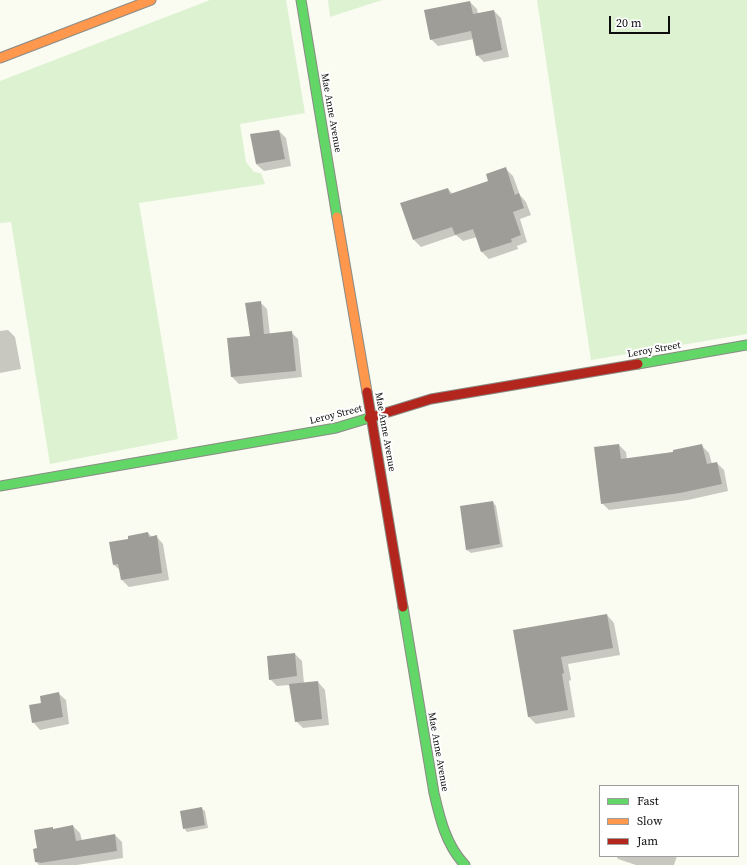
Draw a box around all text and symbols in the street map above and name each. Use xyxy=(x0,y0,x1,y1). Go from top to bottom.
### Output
scale bar xyxy=(611,8,672,34)
text: 20 m xyxy=(616,15,642,31)
street label: Mae Anne Avenue xyxy=(318,72,344,154)
street label: Leroy Street xyxy=(626,339,682,361)
street label: Mae Anne Avenue xyxy=(372,391,398,473)
street label: Leroy Street xyxy=(308,403,364,427)
street label: Mae Anne Avenue xyxy=(425,711,451,793)
legend xyxy=(599,785,739,857)
text: Fast xyxy=(637,793,659,809)
text: Slow xyxy=(637,813,662,829)
text: Jam xyxy=(637,833,658,849)

